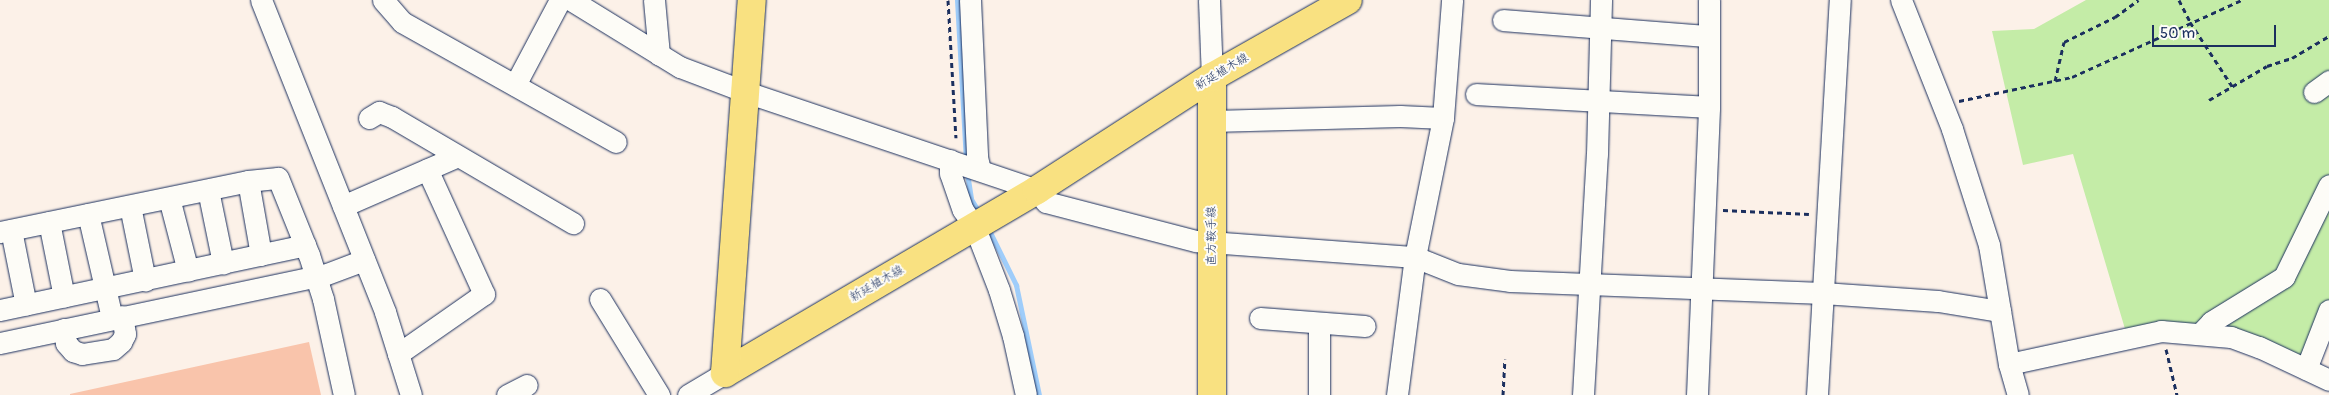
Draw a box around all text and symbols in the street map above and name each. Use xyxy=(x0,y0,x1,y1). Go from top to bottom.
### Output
scale bar xyxy=(2154,15,2278,47)
text: 50 m xyxy=(2160,24,2195,43)
street label: 新延植木線 xyxy=(1193,50,1251,94)
street label: 直方鞍手線 xyxy=(1205,206,1219,266)
street label: 新延植木線 xyxy=(847,263,907,305)

